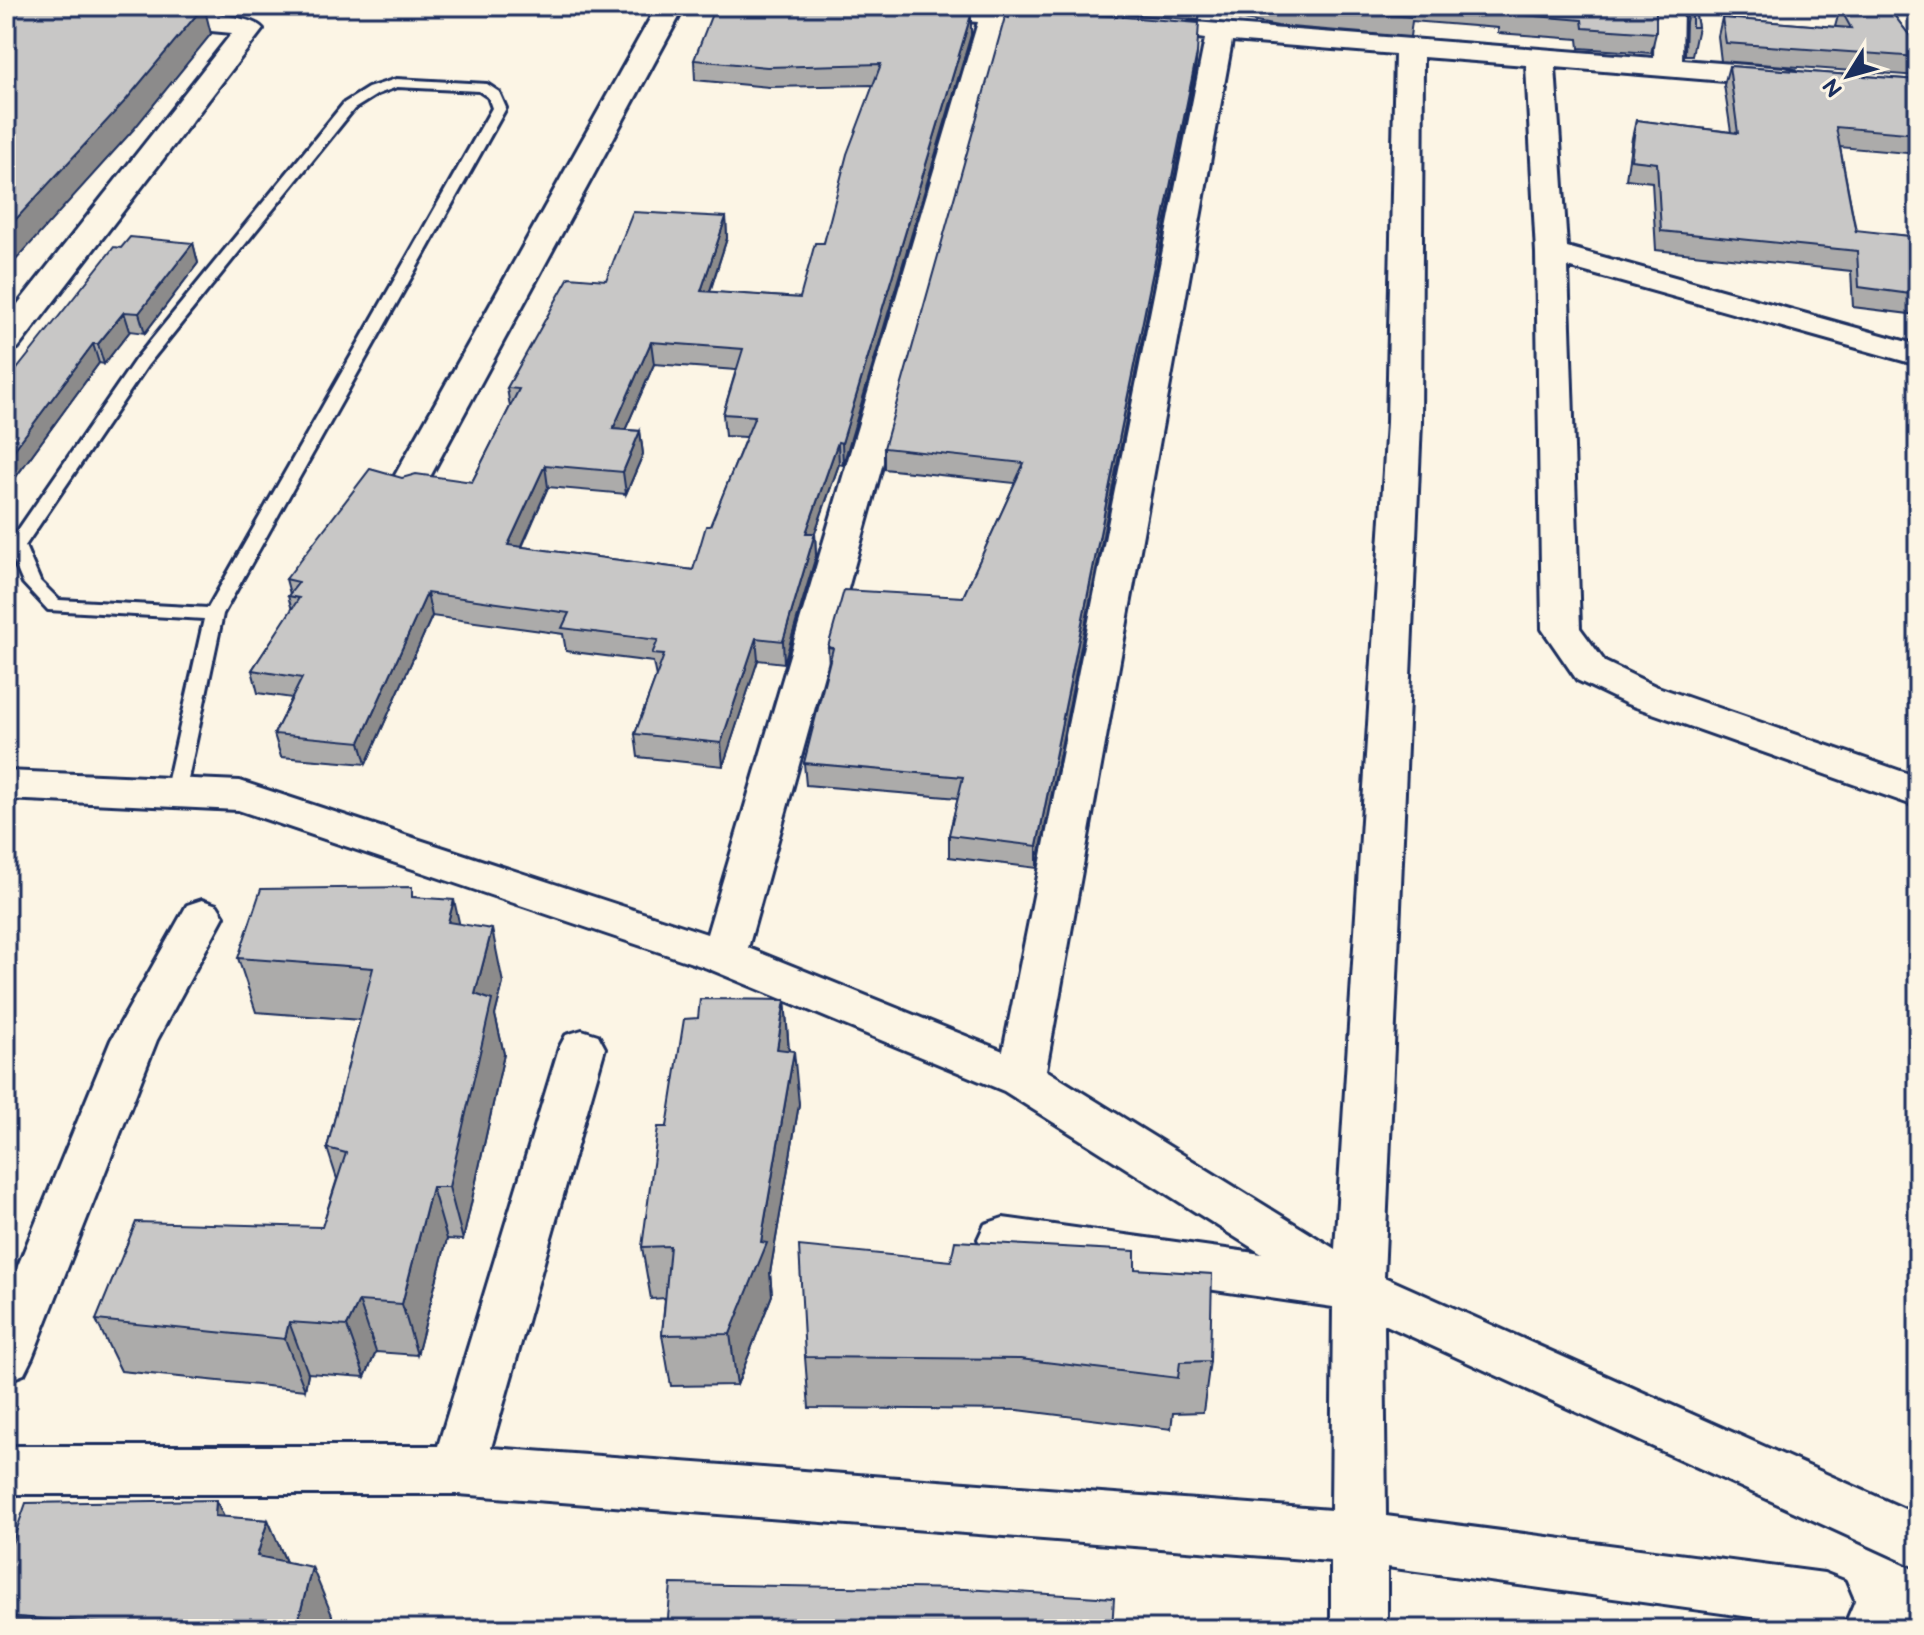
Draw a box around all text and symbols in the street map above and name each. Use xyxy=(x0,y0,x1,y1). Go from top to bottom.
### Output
north arrow xyxy=(1808,36,1888,116)
text: N xyxy=(1817,72,1849,102)

